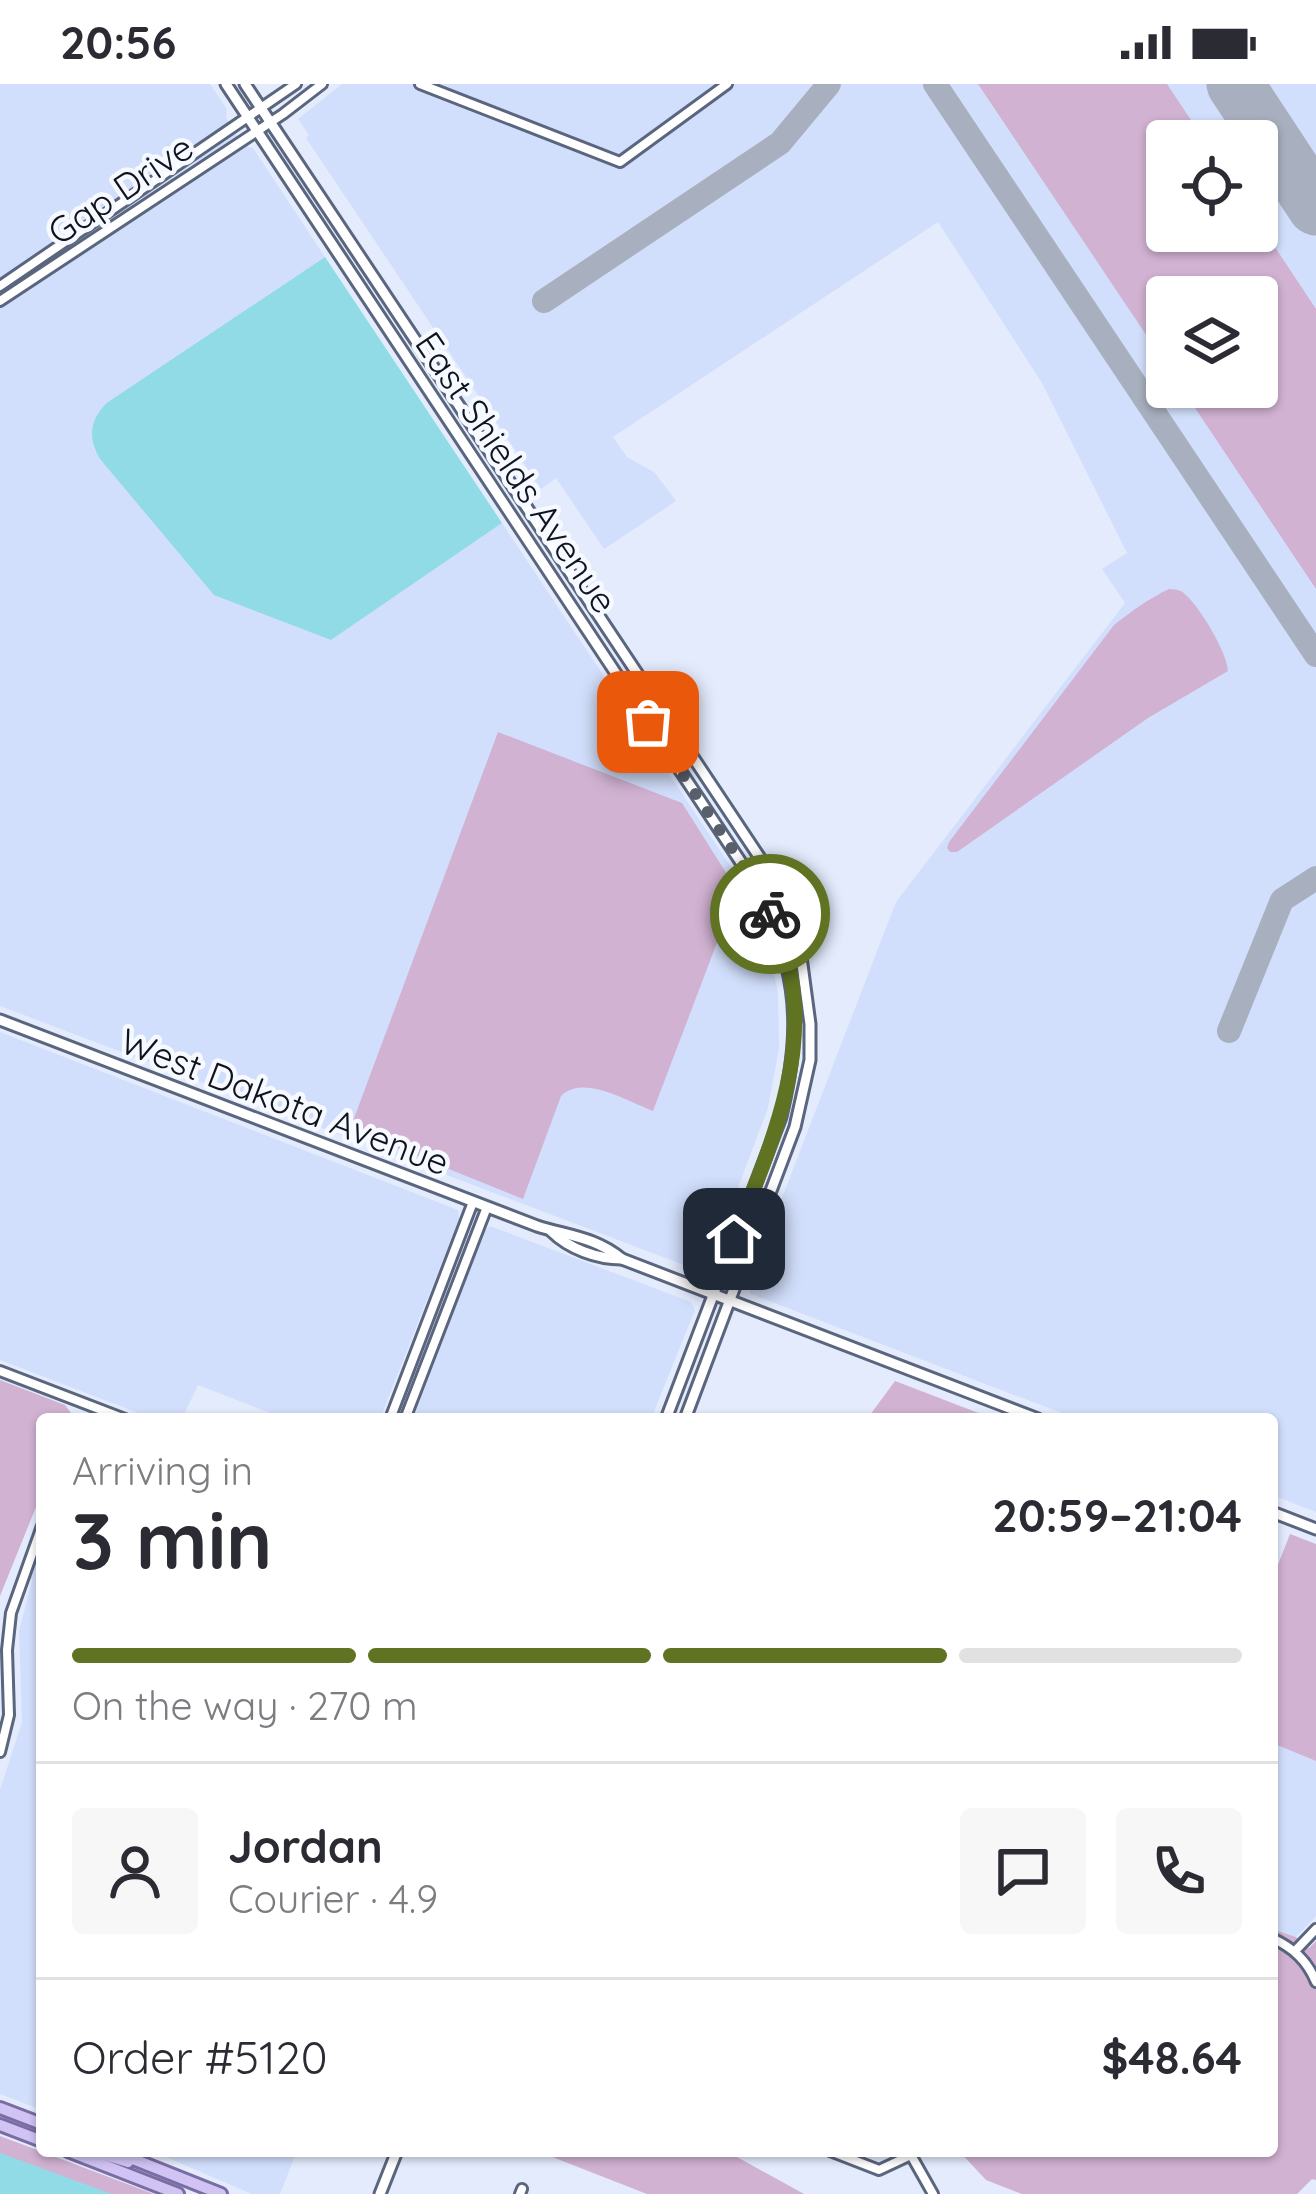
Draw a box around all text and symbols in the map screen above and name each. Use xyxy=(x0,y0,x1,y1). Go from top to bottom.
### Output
text: 20:56 xyxy=(60,14,176,70)
map controls xyxy=(1146,120,1278,408)
button: locate xyxy=(1146,120,1278,252)
street label: Gap Drive xyxy=(39,124,201,254)
button: layers xyxy=(1146,276,1278,408)
street label: East Shields Avenue xyxy=(406,323,628,621)
pin xyxy=(597,671,699,773)
icon: bag xyxy=(615,689,681,755)
courier xyxy=(710,854,830,974)
icon: bike xyxy=(737,881,803,947)
street label: West Dakota Avenue xyxy=(114,1018,456,1184)
pin xyxy=(683,1188,785,1290)
icon: home xyxy=(701,1206,767,1272)
text: Arriving in xyxy=(72,1446,253,1495)
text: 20:59–21:04 xyxy=(992,1487,1242,1543)
text: 3 min xyxy=(72,1491,273,1589)
text: On the way · 270 m xyxy=(72,1681,418,1730)
button: person xyxy=(72,1808,198,1934)
button: chat xyxy=(960,1808,1086,1934)
button: phone xyxy=(1116,1808,1242,1934)
text: Jordan xyxy=(228,1818,383,1874)
text: Courier · 4.9 xyxy=(228,1874,438,1923)
text: Order #5120 xyxy=(72,2029,327,2085)
text: $48.64 xyxy=(1101,2029,1242,2085)

